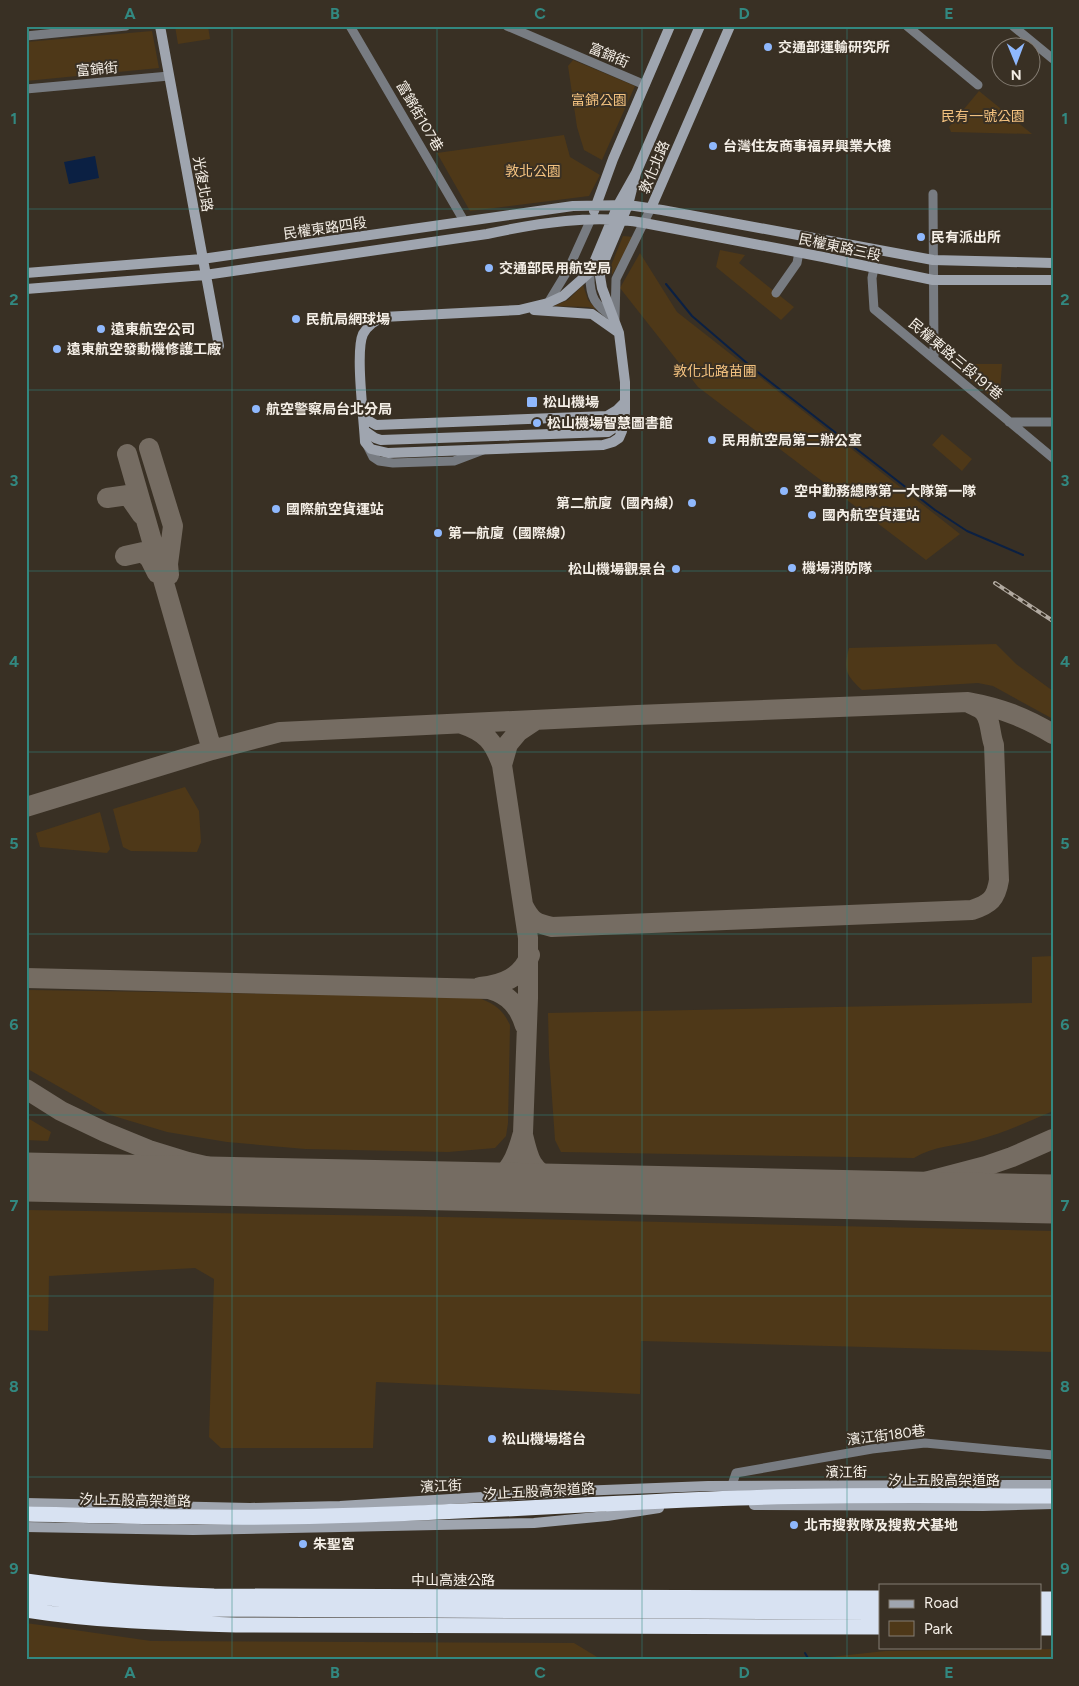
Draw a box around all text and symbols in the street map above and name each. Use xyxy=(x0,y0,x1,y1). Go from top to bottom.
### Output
text: A xyxy=(124,4,136,23)
text: B xyxy=(330,4,340,23)
text: C xyxy=(534,4,546,23)
text: D xyxy=(738,4,750,23)
text: E xyxy=(944,4,954,23)
north arrow xyxy=(992,38,1042,88)
street label: 富錦街 xyxy=(586,39,631,71)
place label: 交通部運輸研究所 xyxy=(778,39,890,56)
marker: 交通部運輸研究所 xyxy=(762,41,774,53)
street label: 富錦街 xyxy=(75,59,119,80)
text: N xyxy=(1011,66,1022,83)
street label: 富錦街107巷 xyxy=(393,78,446,154)
park label: 富錦公園 xyxy=(571,92,627,109)
park label: 民有一號公園 xyxy=(941,108,1025,125)
text: 1 xyxy=(11,109,17,128)
text: 1 xyxy=(1062,109,1068,128)
street label: 敦化北路 xyxy=(636,138,673,196)
place label: 台灣住友商事福昇興業大樓 xyxy=(723,138,891,155)
marker: 台灣住友商事福昇興業大樓 xyxy=(707,140,719,152)
street label: 光復北路 xyxy=(189,155,216,213)
park label: 敦北公園 xyxy=(505,163,561,180)
street label: 民權東路四段 xyxy=(282,214,368,243)
place label: 民有派出所 xyxy=(931,229,1001,246)
street label: 民權東路三段 xyxy=(797,230,883,265)
marker: 民有派出所 xyxy=(915,231,927,243)
place label: 交通部民用航空局 xyxy=(499,260,611,277)
marker: 交通部民用航空局 xyxy=(483,262,495,274)
text: 2 xyxy=(9,290,19,309)
text: 2 xyxy=(1060,290,1070,309)
place label: 民航局網球場 xyxy=(306,311,390,328)
marker: 民航局網球場 xyxy=(290,313,302,325)
street label: 民權東路三段191巷 xyxy=(905,315,1006,404)
place label: 遠東航空公司 xyxy=(111,321,195,338)
marker: 遠東航空公司 xyxy=(95,323,107,335)
place label: 遠東航空發動機修護工廠 xyxy=(67,341,221,358)
marker: 遠東航空發動機修護工廠 xyxy=(51,343,63,355)
park label: 敦化北路苗圃 xyxy=(673,363,757,380)
place label: 松山機場 xyxy=(543,394,599,411)
marker: 松山機場 xyxy=(525,395,539,409)
place label: 航空警察局台北分局 xyxy=(266,401,392,418)
marker: 航空警察局台北分局 xyxy=(250,403,262,415)
place label: 松山機場智慧圖書館 xyxy=(547,415,673,432)
marker: 松山機場智慧圖書館 xyxy=(531,417,543,429)
place label: 民用航空局第二辦公室 xyxy=(722,432,862,449)
marker: 民用航空局第二辦公室 xyxy=(706,434,718,446)
text: 3 xyxy=(10,471,19,490)
text: 3 xyxy=(1061,471,1070,490)
place label: 空中勤務總隊第一大隊第一隊 xyxy=(794,483,976,500)
marker: 空中勤務總隊第一大隊第一隊 xyxy=(778,485,790,497)
place label: 第二航廈（國內線） xyxy=(556,495,682,512)
marker: 第二航廈（國內線） xyxy=(686,497,698,509)
place label: 國際航空貨運站 xyxy=(286,501,384,518)
marker: 國際航空貨運站 xyxy=(270,503,282,515)
place label: 國內航空貨運站 xyxy=(822,507,920,524)
marker: 國內航空貨運站 xyxy=(806,509,818,521)
place label: 第一航廈（國際線） xyxy=(448,525,574,542)
marker: 第一航廈（國際線） xyxy=(432,527,444,539)
place label: 機場消防隊 xyxy=(802,560,872,577)
place label: 松山機場觀景台 xyxy=(568,561,666,578)
marker: 機場消防隊 xyxy=(786,562,798,574)
marker: 松山機場觀景台 xyxy=(670,563,682,575)
text: 4 xyxy=(9,652,19,671)
text: 4 xyxy=(1060,652,1070,671)
text: 5 xyxy=(9,834,19,853)
text: 5 xyxy=(1060,834,1070,853)
text: 6 xyxy=(9,1015,19,1034)
text: 6 xyxy=(1060,1015,1070,1034)
text: 7 xyxy=(10,1196,19,1215)
text: 7 xyxy=(1061,1196,1070,1215)
text: 8 xyxy=(9,1377,19,1396)
text: 8 xyxy=(1060,1377,1070,1396)
street label: 濱江街180巷 xyxy=(846,1422,926,1449)
place label: 松山機場塔台 xyxy=(502,1431,586,1448)
marker: 松山機場塔台 xyxy=(486,1433,498,1445)
street label: 濱江街 xyxy=(825,1464,867,1481)
street label: 汐止五股高架道路 xyxy=(888,1472,1000,1489)
street label: 濱江街 xyxy=(420,1477,462,1496)
street label: 汐止五股高架道路 xyxy=(483,1480,595,1503)
street label: 汐止五股高架道路 xyxy=(79,1491,191,1510)
place label: 北市搜救隊及搜救犬基地 xyxy=(804,1517,958,1534)
marker: 北市搜救隊及搜救犬基地 xyxy=(788,1519,800,1531)
place label: 朱聖宮 xyxy=(313,1536,355,1553)
marker: 朱聖宮 xyxy=(297,1538,309,1550)
text: 9 xyxy=(9,1559,19,1578)
text: 9 xyxy=(1060,1559,1070,1578)
street label: 中山高速公路 xyxy=(411,1572,495,1589)
legend xyxy=(879,1584,1042,1648)
text: Road xyxy=(924,1594,959,1612)
text: Park xyxy=(924,1620,953,1638)
text: A xyxy=(124,1663,136,1682)
text: B xyxy=(330,1663,340,1682)
text: C xyxy=(534,1663,546,1682)
text: D xyxy=(738,1663,750,1682)
text: E xyxy=(944,1663,954,1682)

